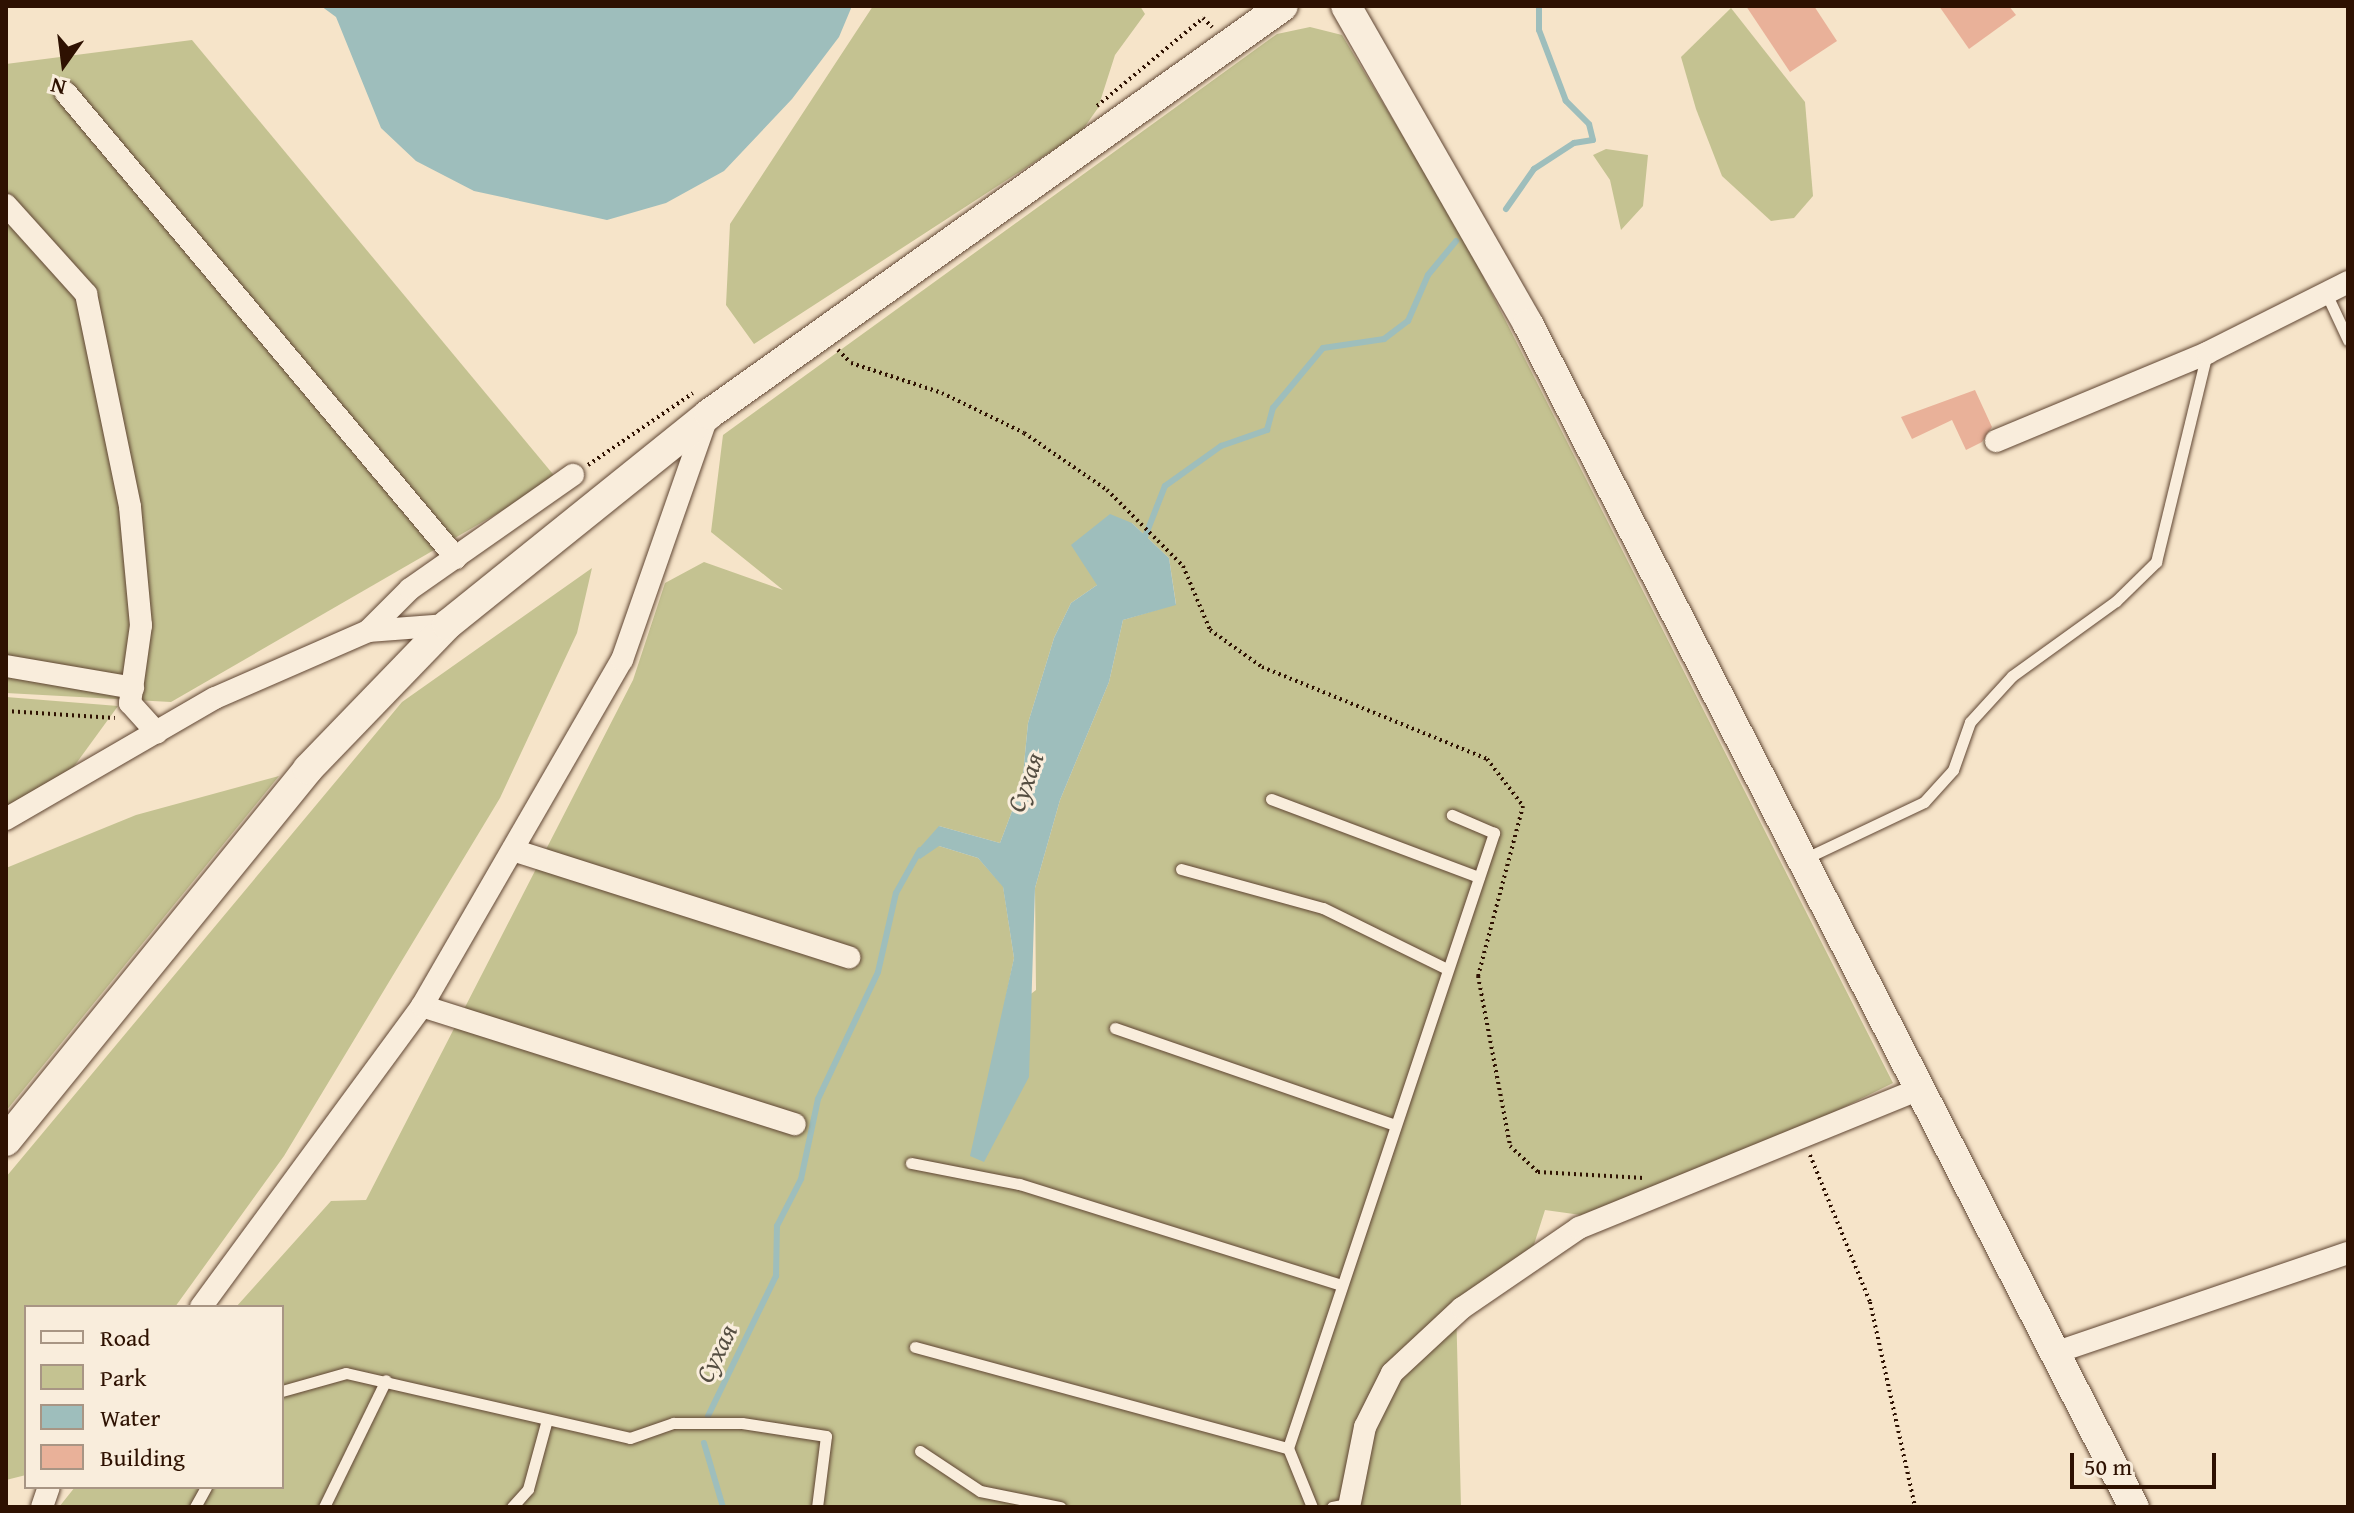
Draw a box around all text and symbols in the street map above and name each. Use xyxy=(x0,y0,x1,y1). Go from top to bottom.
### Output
north arrow xyxy=(24,24,104,104)
text: N xyxy=(47,70,69,105)
water label: Сухая xyxy=(1000,748,1050,816)
legend xyxy=(24,1305,284,1489)
water label: Сухая xyxy=(689,1319,743,1387)
text: Road xyxy=(100,1320,150,1355)
text: Park xyxy=(100,1360,146,1395)
text: Water xyxy=(100,1400,160,1435)
scale bar xyxy=(2074,1437,2220,1487)
text: Building xyxy=(100,1440,185,1475)
text: 50 m xyxy=(2084,1449,2132,1484)

